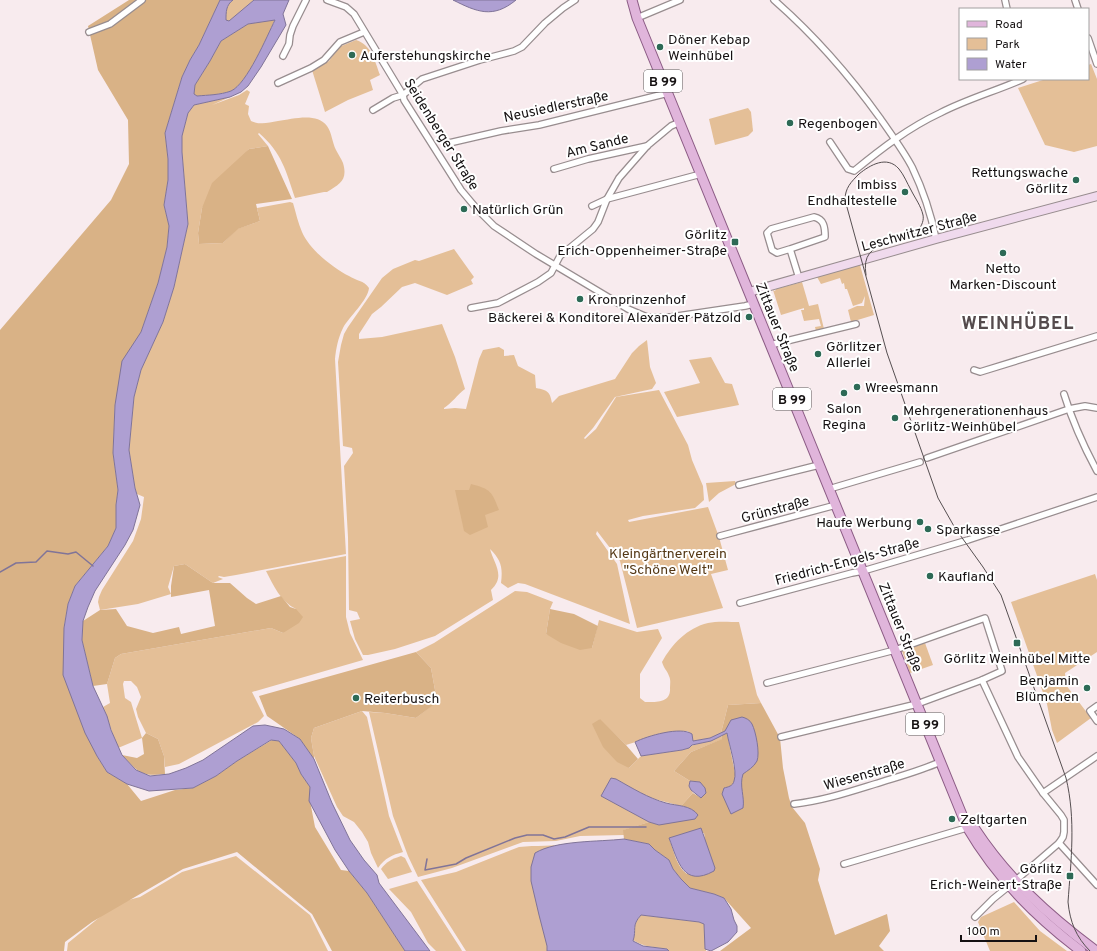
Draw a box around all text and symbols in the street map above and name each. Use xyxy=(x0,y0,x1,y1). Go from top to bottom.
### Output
legend xyxy=(959,8,1089,80)
text: Road xyxy=(995,17,1023,33)
place label: Döner Kebap Weinhübel xyxy=(668,32,750,65)
text: Park xyxy=(995,37,1020,53)
marker: Döner Kebap Weinhübel xyxy=(655,42,665,52)
place label: Auferstehungskirche xyxy=(360,48,491,65)
marker: Auferstehungskirche xyxy=(347,50,357,60)
text: Water xyxy=(995,57,1027,73)
road number: B 99 xyxy=(644,70,682,92)
street label: Seidenberger Straße xyxy=(399,76,482,194)
street label: Neusiedlerstraße xyxy=(502,88,610,127)
place label: Regenbogen xyxy=(798,116,878,133)
marker: Regenbogen xyxy=(785,118,795,128)
street label: Am Sande xyxy=(564,130,631,162)
place label: Rettungswache Görlitz xyxy=(971,165,1068,198)
marker: Rettungswache Görlitz xyxy=(1071,175,1081,185)
place label: Imbiss Endhaltestelle xyxy=(807,177,897,210)
marker: Imbiss Endhaltestelle xyxy=(900,187,910,197)
place label: Natürlich Grün xyxy=(472,202,563,219)
marker: Natürlich Grün xyxy=(459,204,469,214)
street label: Leschwitzer Straße xyxy=(860,209,979,256)
place label: Görlitz Erich-Oppenheimer-Straße xyxy=(557,227,727,260)
marker: Görlitz Erich-Oppenheimer-Straße xyxy=(730,237,740,247)
marker: Netto Marken-Discount xyxy=(998,248,1008,258)
place label: Netto Marken-Discount xyxy=(949,261,1057,294)
street label: Zittauer Straße xyxy=(751,280,802,375)
place label: Kronprinzenhof xyxy=(588,292,686,309)
marker: Kronprinzenhof xyxy=(575,294,585,304)
place label: Bäckerei & Konditorei Alexander Pätzold xyxy=(488,310,741,327)
district label: WEINHÜBEL xyxy=(962,311,1074,336)
marker: Bäckerei & Konditorei Alexander Pätzold xyxy=(744,312,754,322)
place label: Görlitzer Allerlei xyxy=(826,339,882,372)
marker: Görlitzer Allerlei xyxy=(813,349,823,359)
place label: Wreesmann xyxy=(865,380,938,397)
marker: Wreesmann xyxy=(852,382,862,392)
road number: B 99 xyxy=(773,388,811,410)
marker: Salon Regina xyxy=(839,388,849,398)
place label: Salon Regina xyxy=(822,401,866,434)
place label: Mehrgenerationenhaus Görlitz-Weinhübel xyxy=(903,403,1048,436)
marker: Mehrgenerationenhaus Görlitz-Weinhübel xyxy=(890,413,900,423)
street label: Grünstraße xyxy=(739,493,811,528)
place label: Haufe Werbung xyxy=(816,515,912,532)
marker: Haufe Werbung xyxy=(915,517,925,527)
place label: Sparkasse xyxy=(936,522,1000,539)
marker: Sparkasse xyxy=(923,524,933,534)
street label: Friedrich-Engels-Straße xyxy=(773,535,921,590)
park label: Kleingärtnerverein "Schöne Welt" xyxy=(609,546,727,579)
place label: Kaufland xyxy=(938,569,994,586)
marker: Kaufland xyxy=(925,571,935,581)
street label: Zittauer Straße xyxy=(874,580,925,675)
marker: Görlitz Weinhübel Mitte xyxy=(1012,638,1022,648)
place label: Görlitz Weinhübel Mitte xyxy=(944,651,1090,668)
place label: Benjamin Blümchen xyxy=(1016,673,1079,706)
marker: Benjamin Blümchen xyxy=(1082,683,1092,693)
place label: Reiterbusch xyxy=(364,691,439,708)
marker: Reiterbusch xyxy=(351,693,361,703)
road number: B 99 xyxy=(906,713,944,735)
street label: Wiesenstraße xyxy=(822,756,907,795)
place label: Zeltgarten xyxy=(960,812,1027,829)
marker: Zeltgarten xyxy=(947,814,957,824)
place label: Görlitz Erich-Weinert-Straße xyxy=(930,861,1062,894)
marker: Görlitz Erich-Weinert-Straße xyxy=(1065,871,1075,881)
scale bar xyxy=(961,917,1036,943)
text: 100 m xyxy=(967,924,1000,940)

